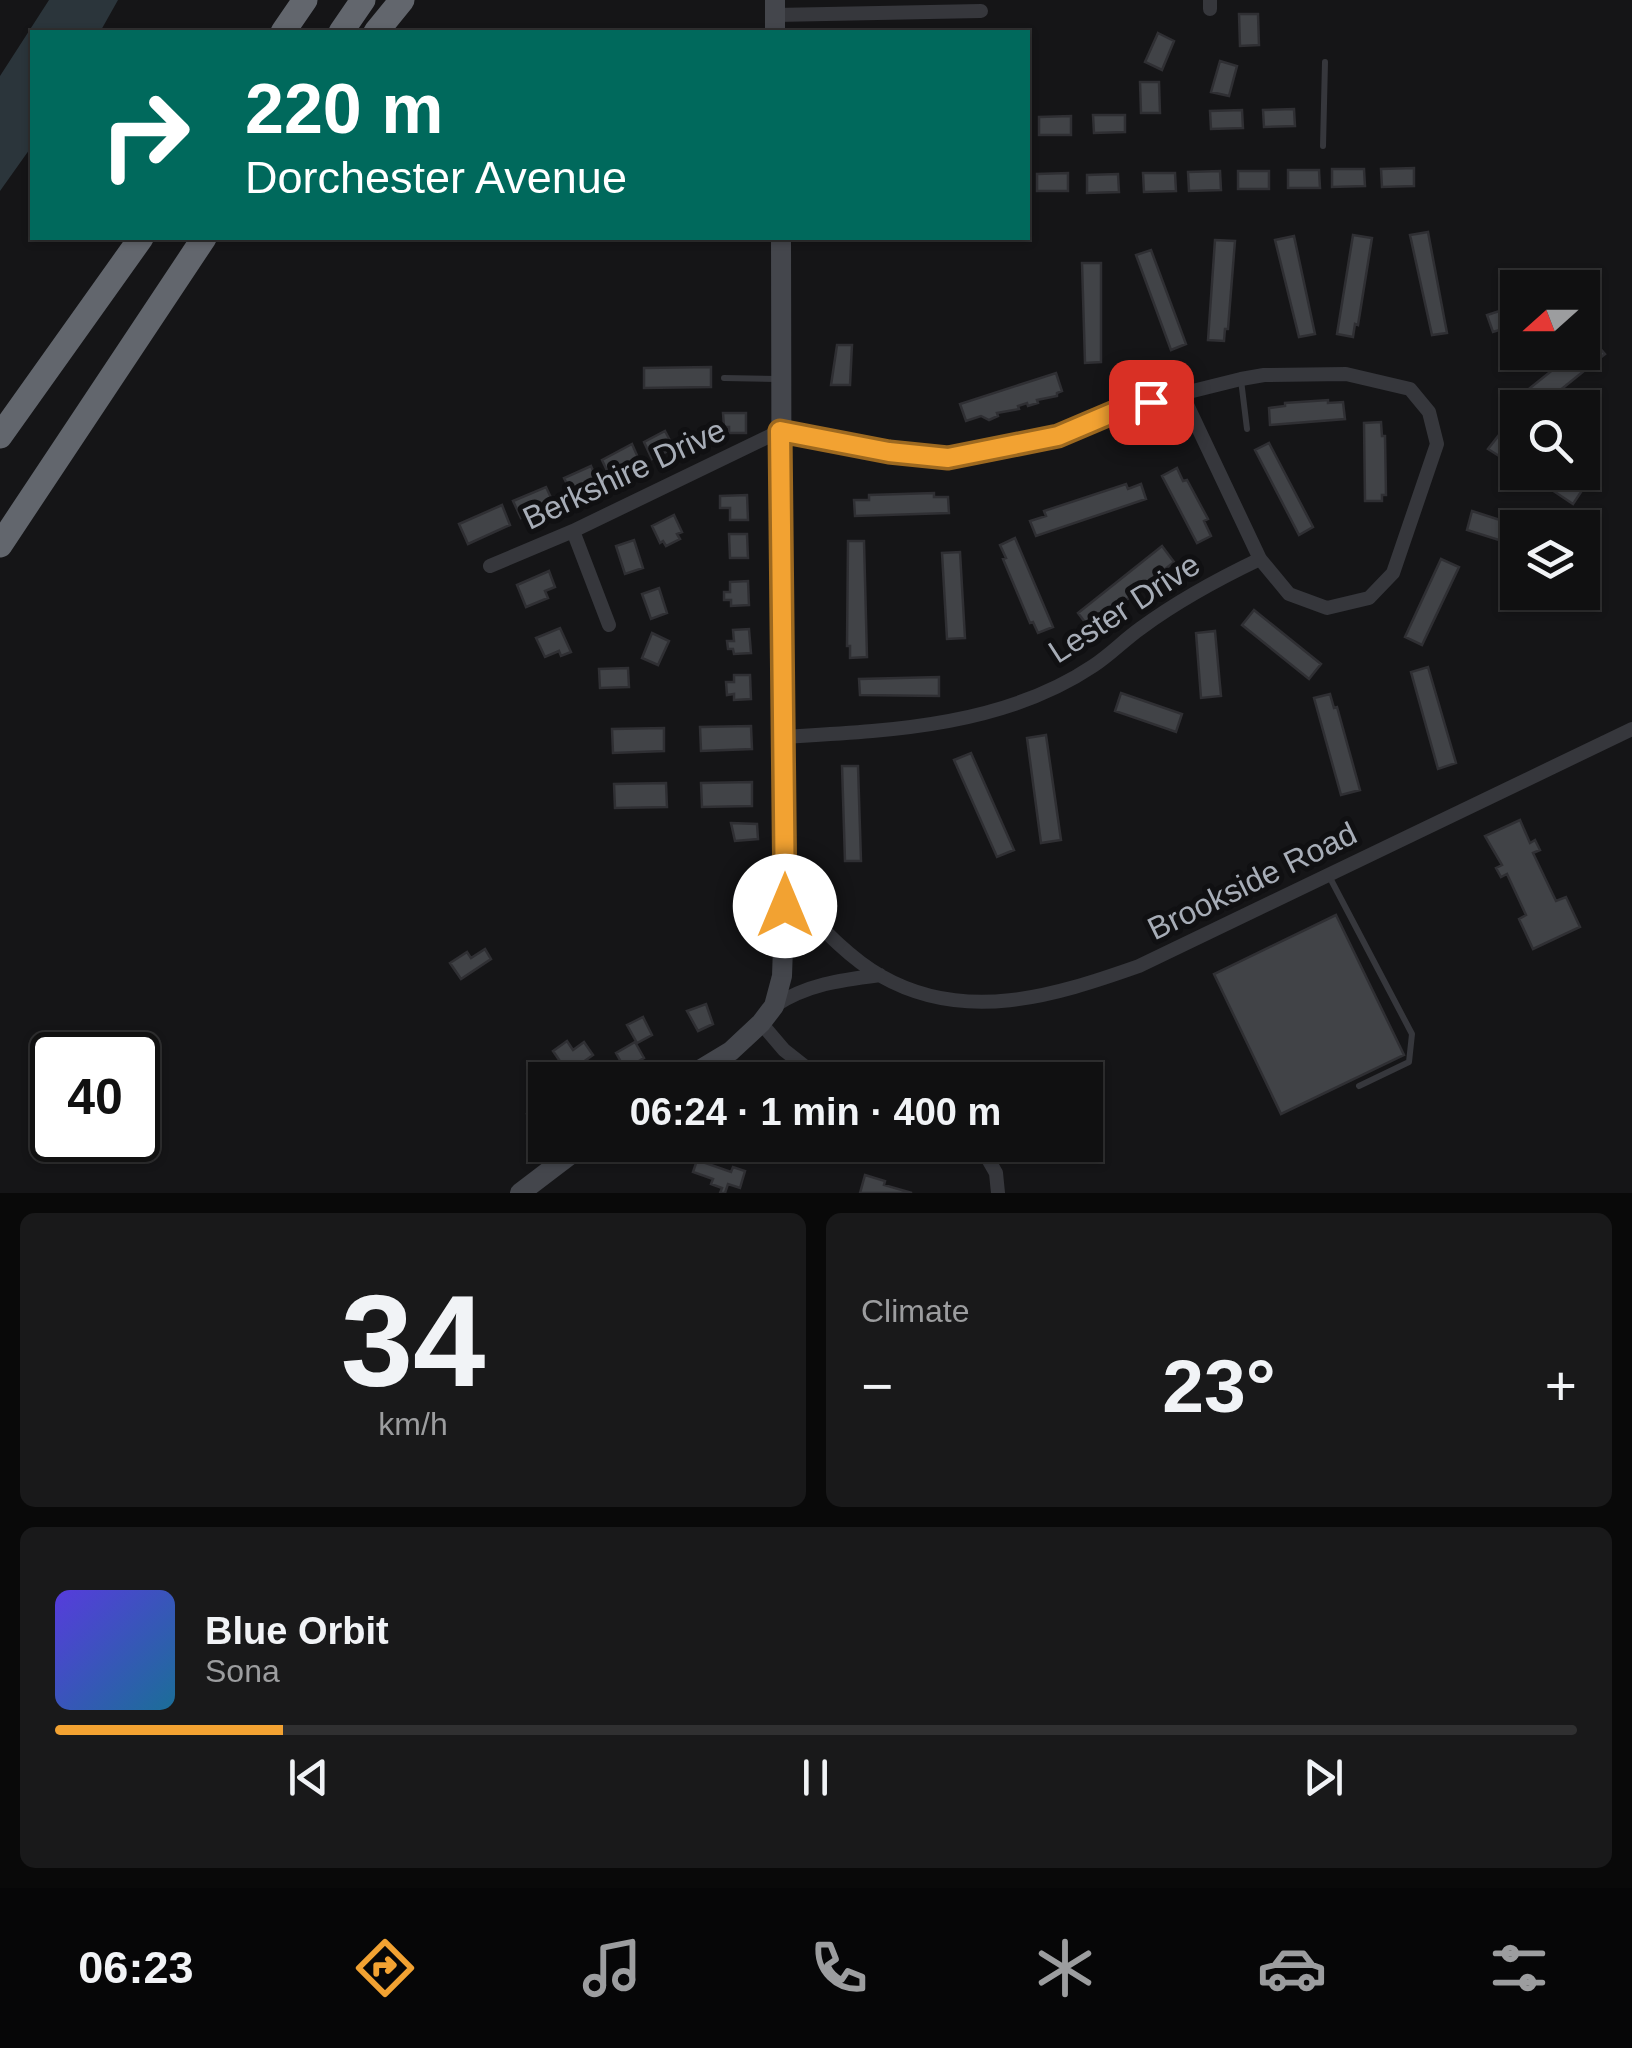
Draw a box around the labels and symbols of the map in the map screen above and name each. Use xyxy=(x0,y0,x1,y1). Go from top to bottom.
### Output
north arrow xyxy=(1500,270,1600,370)
pin xyxy=(1109,360,1194,445)
street label: Berkshire Drive xyxy=(517,411,731,537)
street label: Lester Drive xyxy=(1042,546,1206,670)
street label: Brookside Road xyxy=(1142,815,1362,947)
position arrow xyxy=(733,854,837,958)
speed limit sign: 40 xyxy=(30,1032,160,1162)

